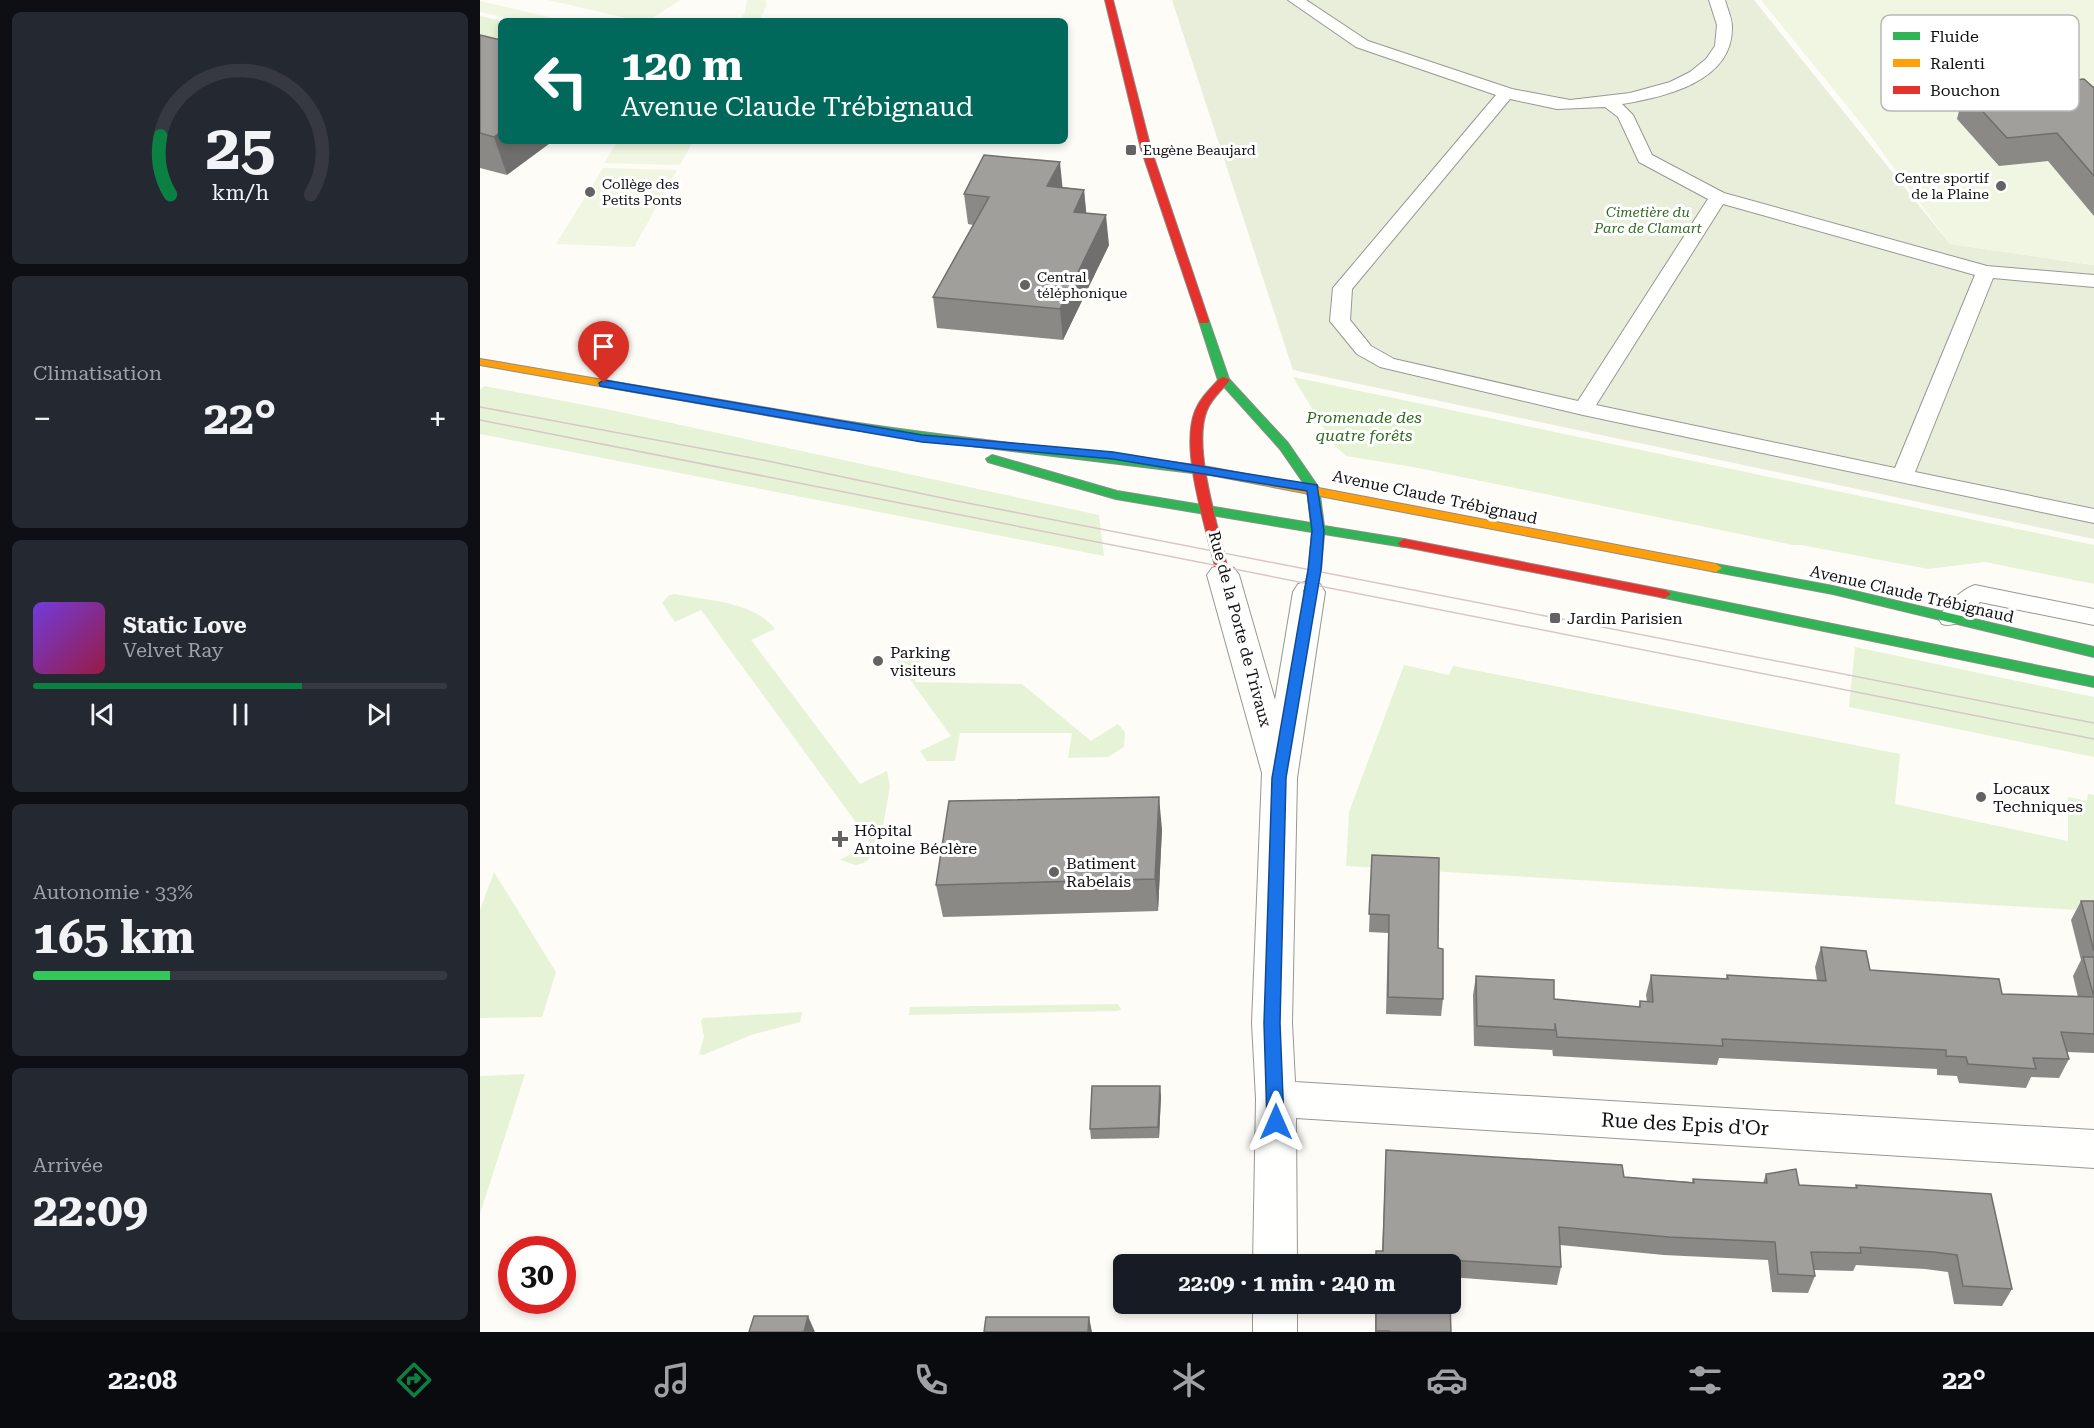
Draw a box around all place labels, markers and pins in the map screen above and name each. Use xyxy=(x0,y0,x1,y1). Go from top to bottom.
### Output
place label: Eugène Beaujard xyxy=(1143,142,1256,158)
marker: Eugène Beaujard xyxy=(1124,143,1138,157)
place label: Centre sportif de la Plaine xyxy=(1895,170,1990,202)
place label: Collège des Petits Ponts xyxy=(602,176,682,208)
marker: Centre sportif de la Plaine xyxy=(1994,179,2008,193)
marker: Collège des Petits Ponts xyxy=(583,185,597,199)
place label: Central téléphonique xyxy=(1037,269,1128,301)
marker: Central téléphonique xyxy=(1018,278,1032,292)
pin xyxy=(578,321,629,383)
place label: Jardin Parisien xyxy=(1567,609,1683,628)
marker: Jardin Parisien xyxy=(1548,611,1562,625)
place label: Parking visiteurs xyxy=(890,643,956,680)
marker: Parking visiteurs xyxy=(871,654,885,668)
place label: Locaux Techniques xyxy=(1993,779,2083,816)
marker: Locaux Techniques xyxy=(1974,790,1988,804)
place label: Hôpital Antoine Béclère xyxy=(854,821,977,858)
marker: Hôpital Antoine Béclère xyxy=(831,830,849,848)
place label: Batiment Rabelais xyxy=(1066,854,1136,891)
marker: Batiment Rabelais xyxy=(1047,865,1061,879)

